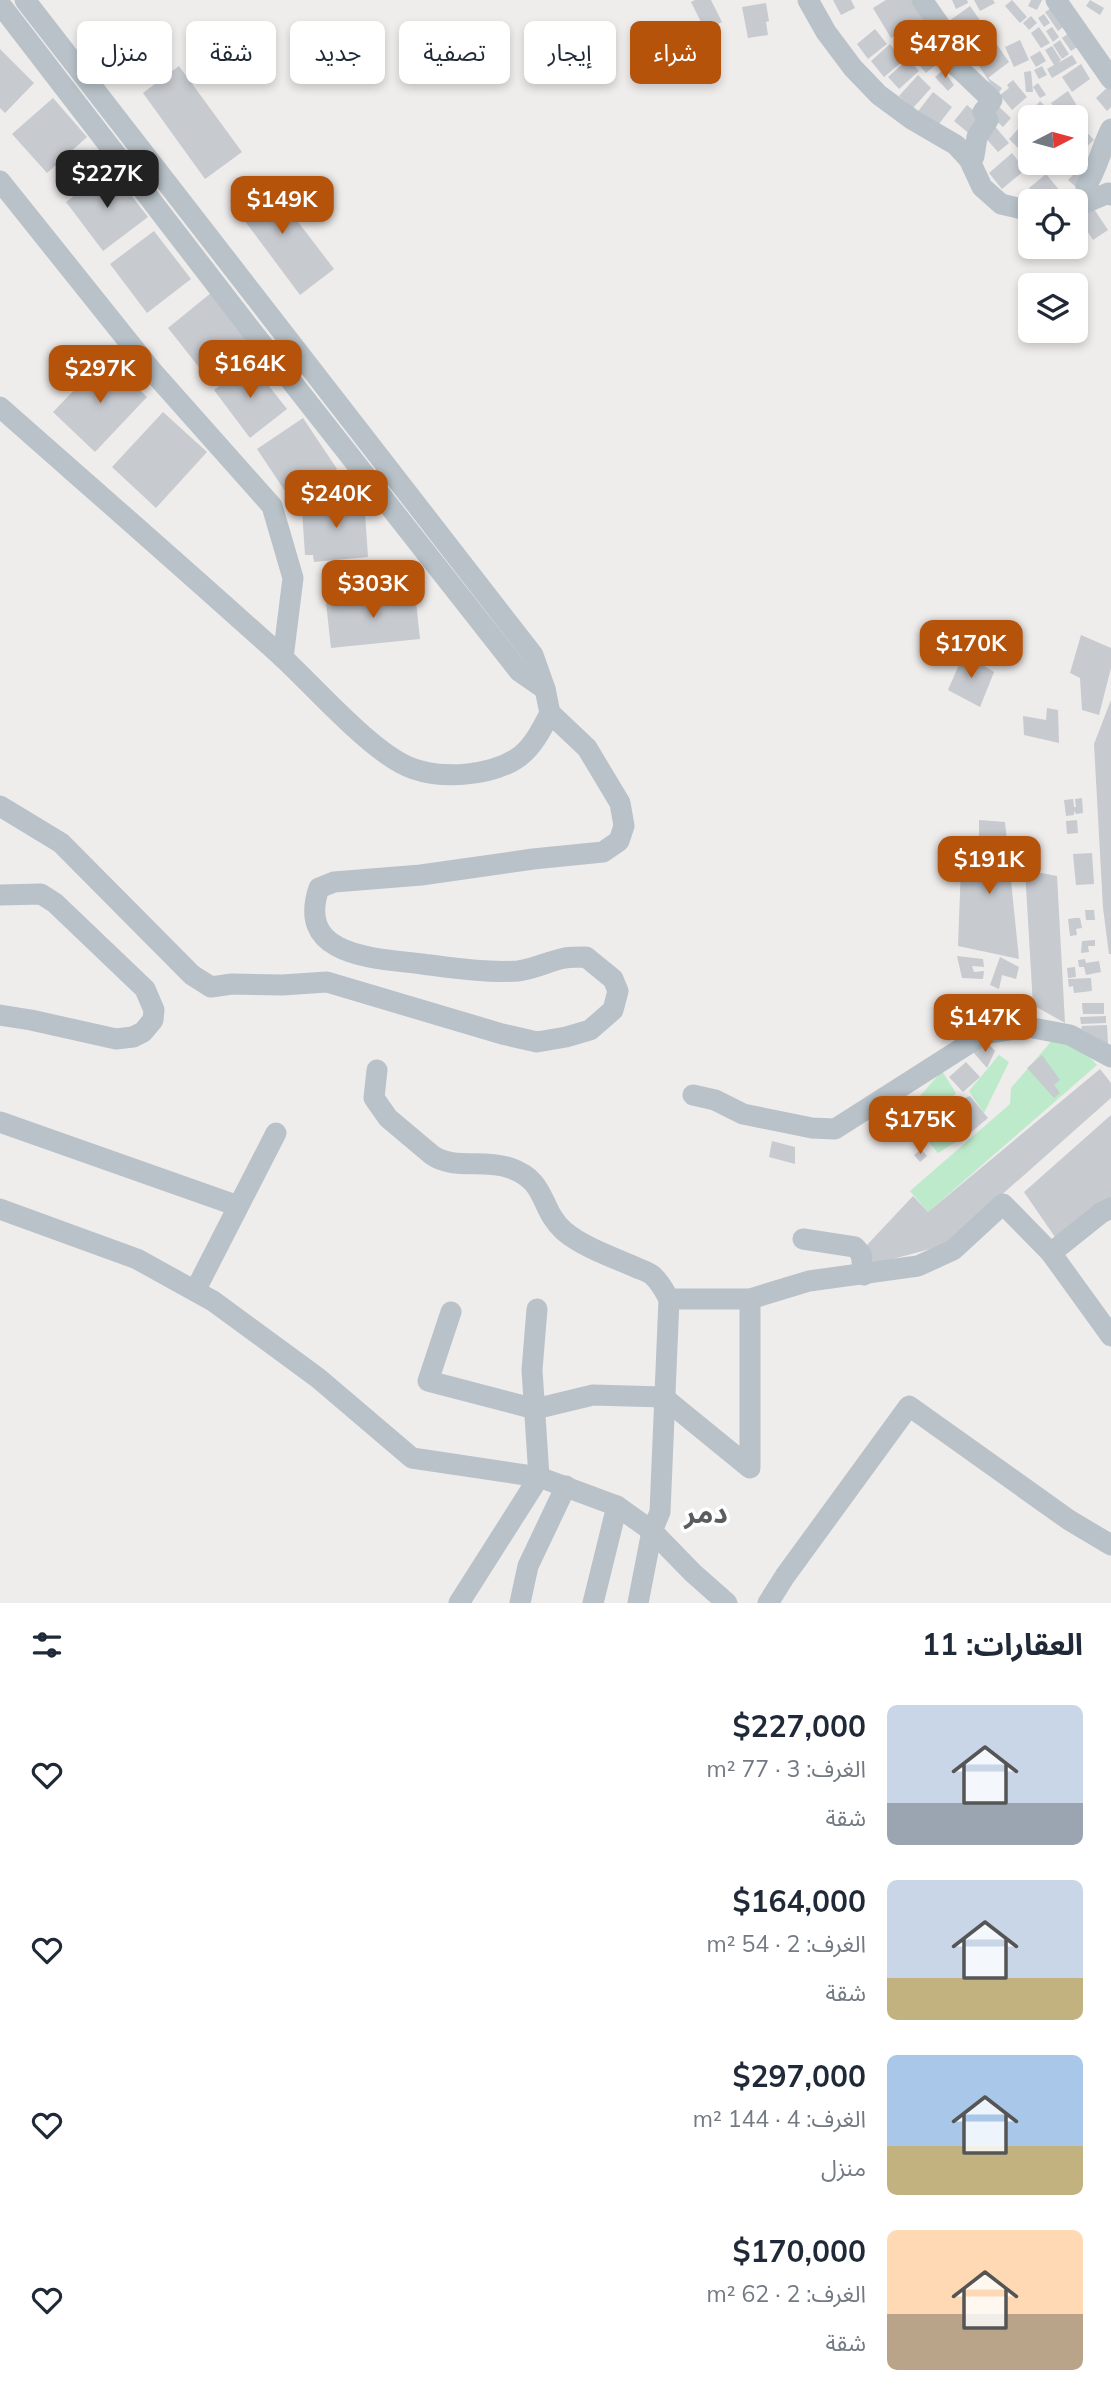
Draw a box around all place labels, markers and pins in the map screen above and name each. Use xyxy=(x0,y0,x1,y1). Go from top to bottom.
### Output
pin: $478K xyxy=(896,20,994,80)
pin: $227K xyxy=(58,150,156,210)
pin: $149K xyxy=(233,176,331,236)
pin: $164K xyxy=(201,340,299,400)
pin: $297K xyxy=(51,346,149,405)
pin: $240K xyxy=(287,470,385,530)
pin: $303K xyxy=(324,560,422,620)
pin: $170K xyxy=(922,620,1020,680)
pin: $191K xyxy=(940,836,1038,896)
pin: $147K xyxy=(936,995,1034,1054)
pin: $175K xyxy=(871,1096,969,1156)

